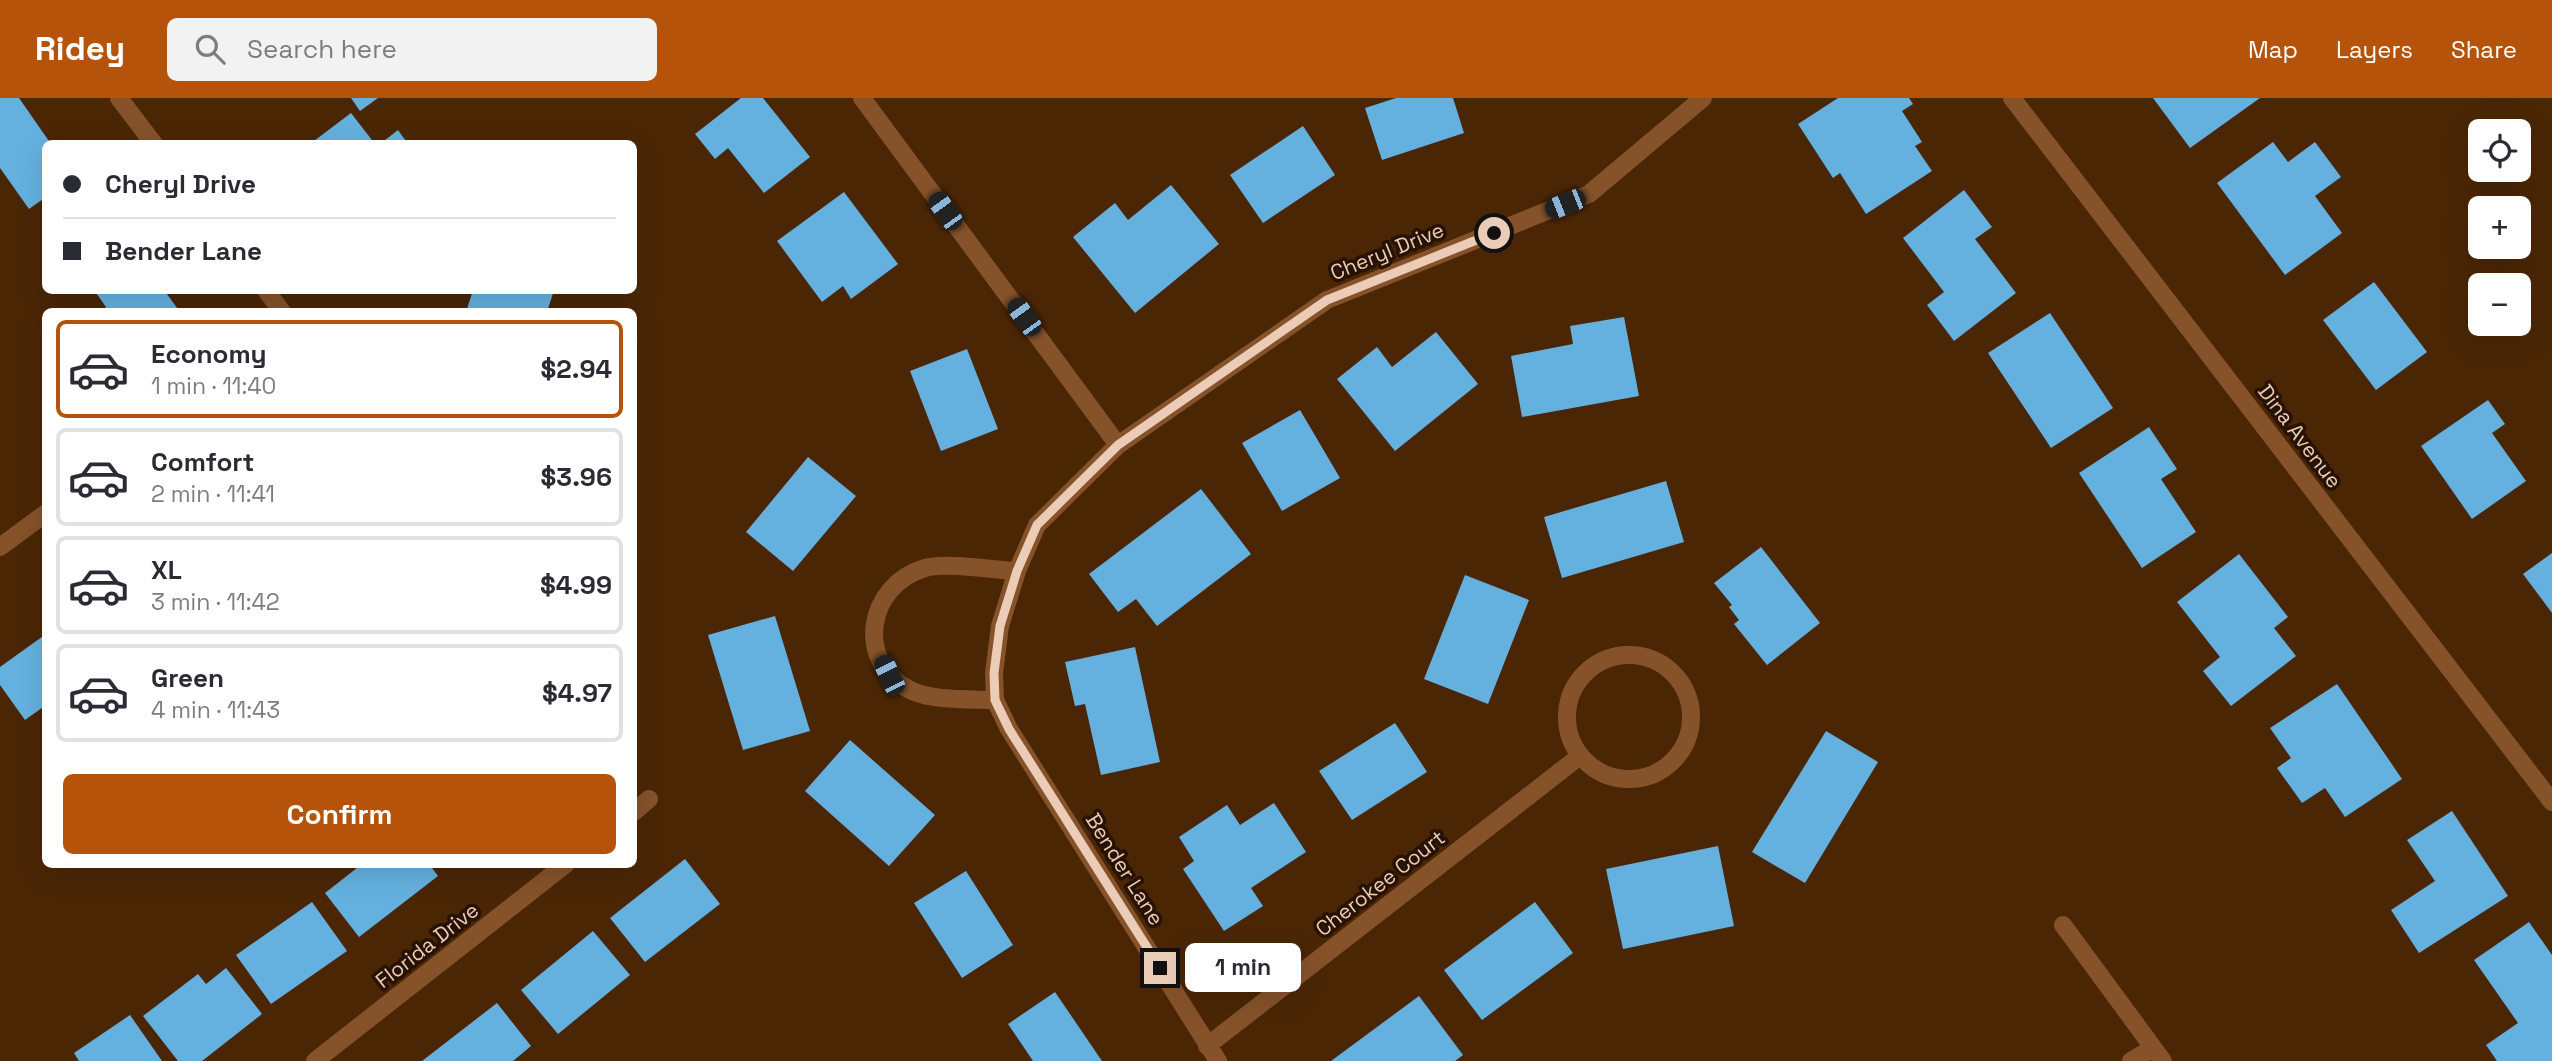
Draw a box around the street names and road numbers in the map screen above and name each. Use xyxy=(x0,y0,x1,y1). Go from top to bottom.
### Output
street label: Cheryl Drive xyxy=(1326,216,1448,286)
street label: Dina Avenue xyxy=(2252,379,2348,493)
street label: Bender Lane xyxy=(1080,808,1170,930)
street label: Cherokee Court xyxy=(1310,824,1450,942)
street label: Florida Drive xyxy=(370,896,484,994)

